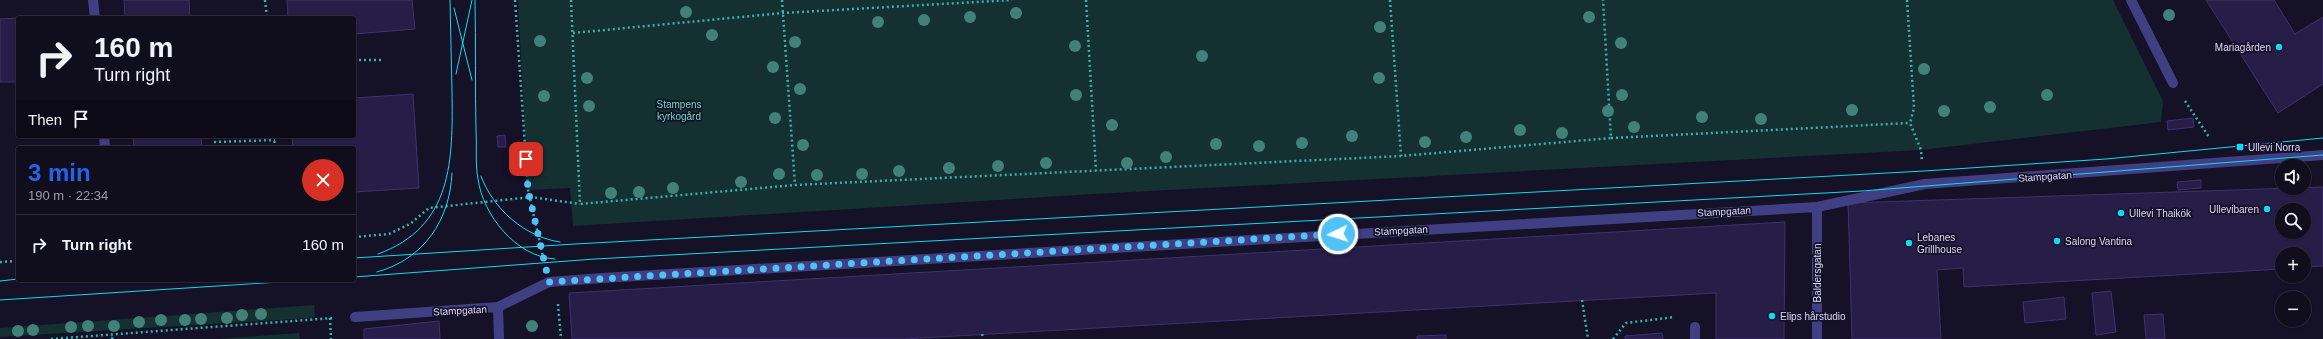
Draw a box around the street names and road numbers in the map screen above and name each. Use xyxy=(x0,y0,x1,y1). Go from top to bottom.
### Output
street label: Stampgatan xyxy=(2018,169,2072,184)
street label: Stampgatan xyxy=(1697,205,1751,218)
street label: Stampgatan xyxy=(1374,224,1428,237)
street label: Baldersgatan xyxy=(1812,244,1823,302)
street label: Stampgatan xyxy=(433,304,487,317)

